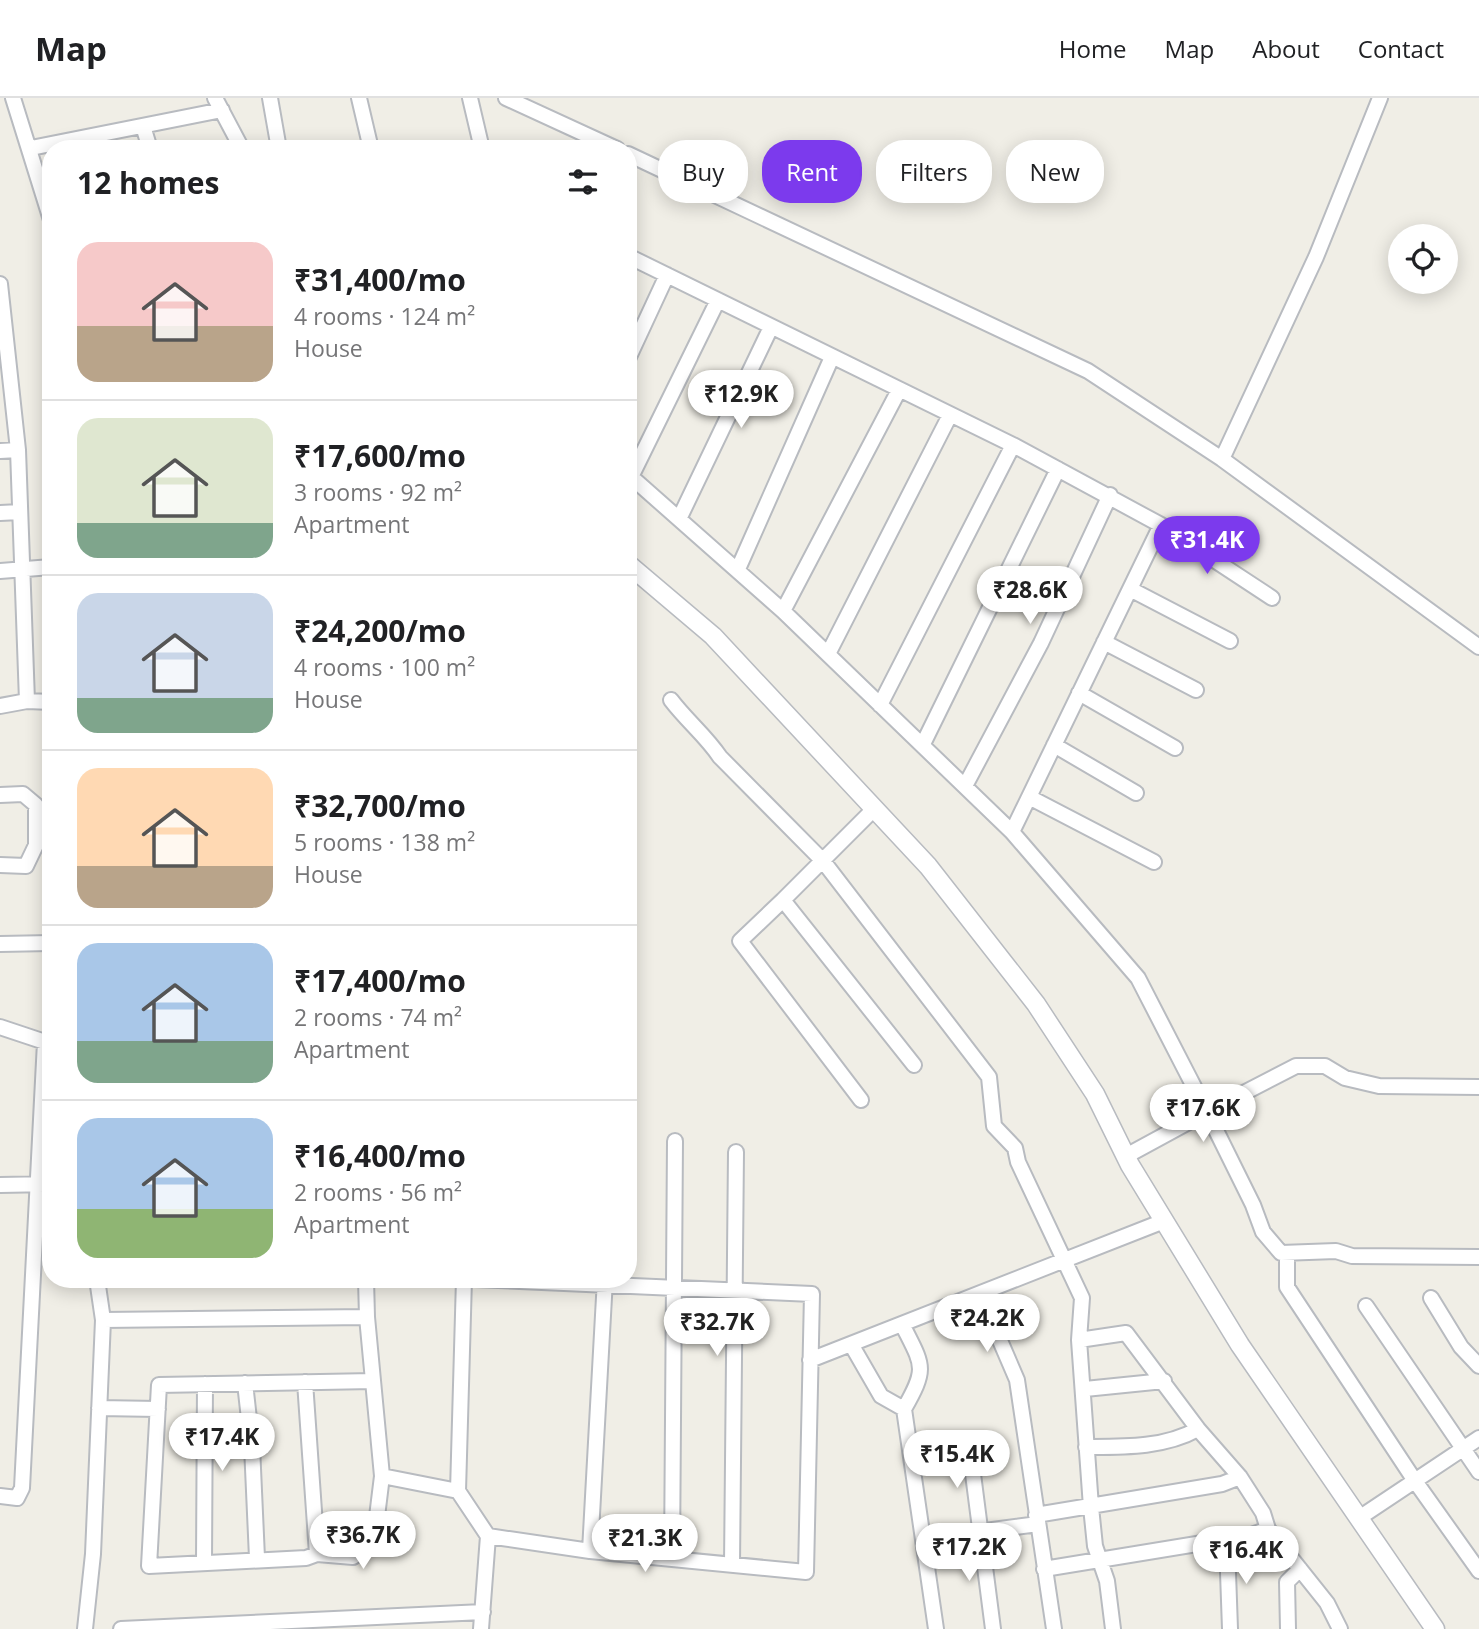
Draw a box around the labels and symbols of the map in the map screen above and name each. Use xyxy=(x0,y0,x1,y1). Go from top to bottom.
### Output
pin: ₹12.9K xyxy=(684,370,798,430)
pin: ₹31.4K xyxy=(1150,517,1264,576)
pin: ₹28.6K xyxy=(973,566,1087,626)
pin: ₹17.6K xyxy=(1146,1084,1260,1144)
pin: ₹24.2K xyxy=(930,1294,1044,1354)
pin: ₹32.7K xyxy=(660,1298,774,1358)
pin: ₹17.4K xyxy=(165,1414,279,1473)
pin: ₹15.4K xyxy=(900,1430,1014,1490)
pin: ₹36.7K xyxy=(306,1512,420,1571)
pin: ₹21.3K xyxy=(588,1514,702,1574)
pin: ₹17.2K xyxy=(912,1524,1026,1583)
pin: ₹16.4K xyxy=(1189,1526,1303,1586)

